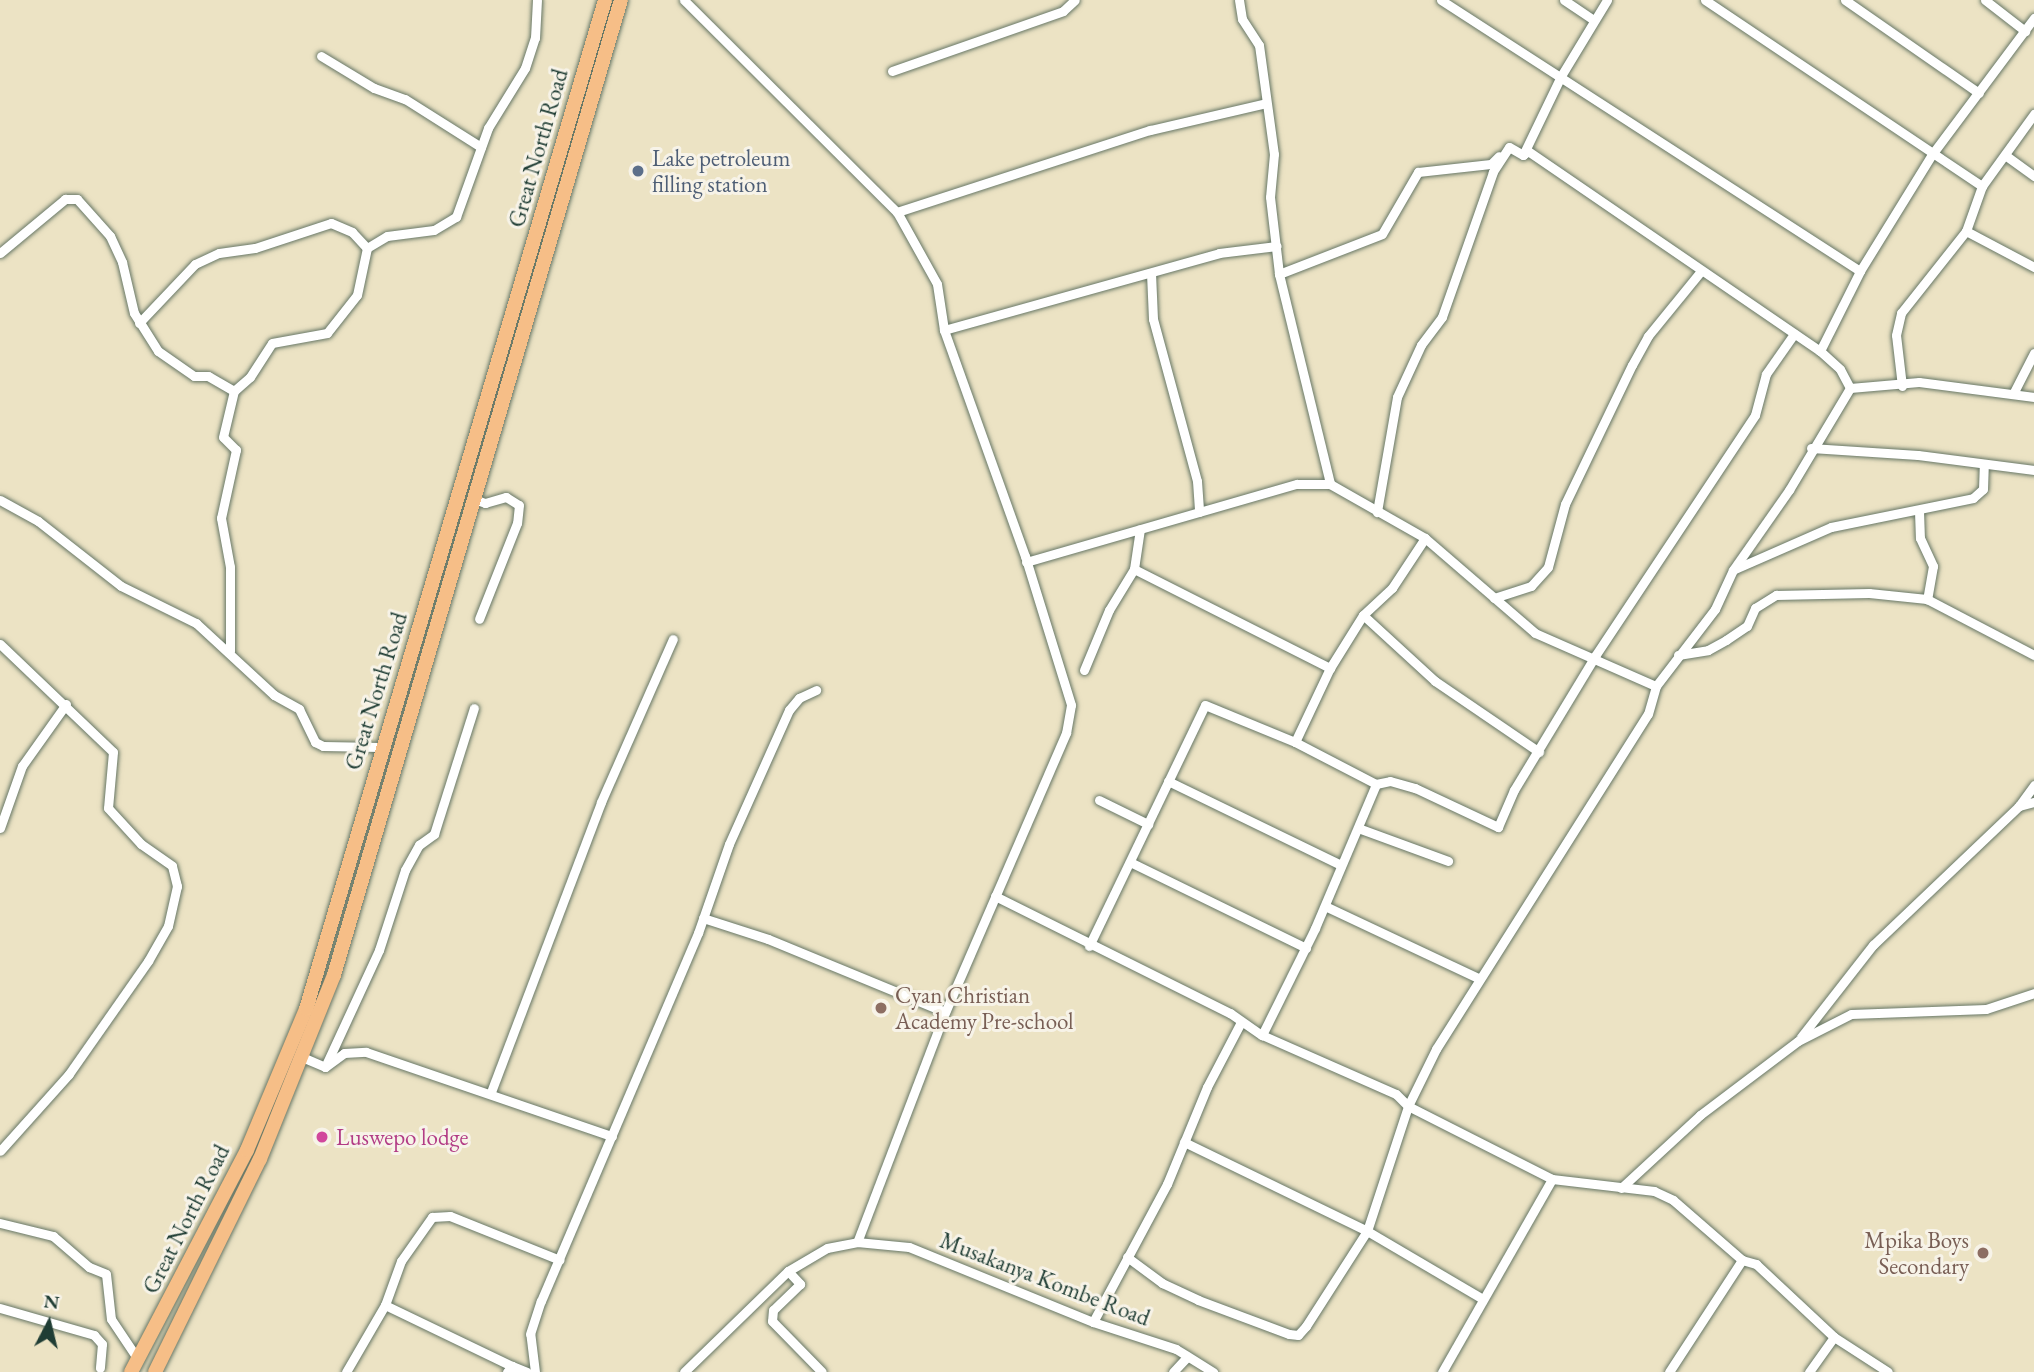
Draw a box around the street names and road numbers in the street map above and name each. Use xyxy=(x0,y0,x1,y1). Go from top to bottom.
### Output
street label: Great North Road xyxy=(502,66,574,230)
street label: Great North Road xyxy=(339,609,413,773)
street label: Great North Road xyxy=(137,1140,235,1298)
street label: Musakanya Kombe Road xyxy=(936,1226,1154,1332)

